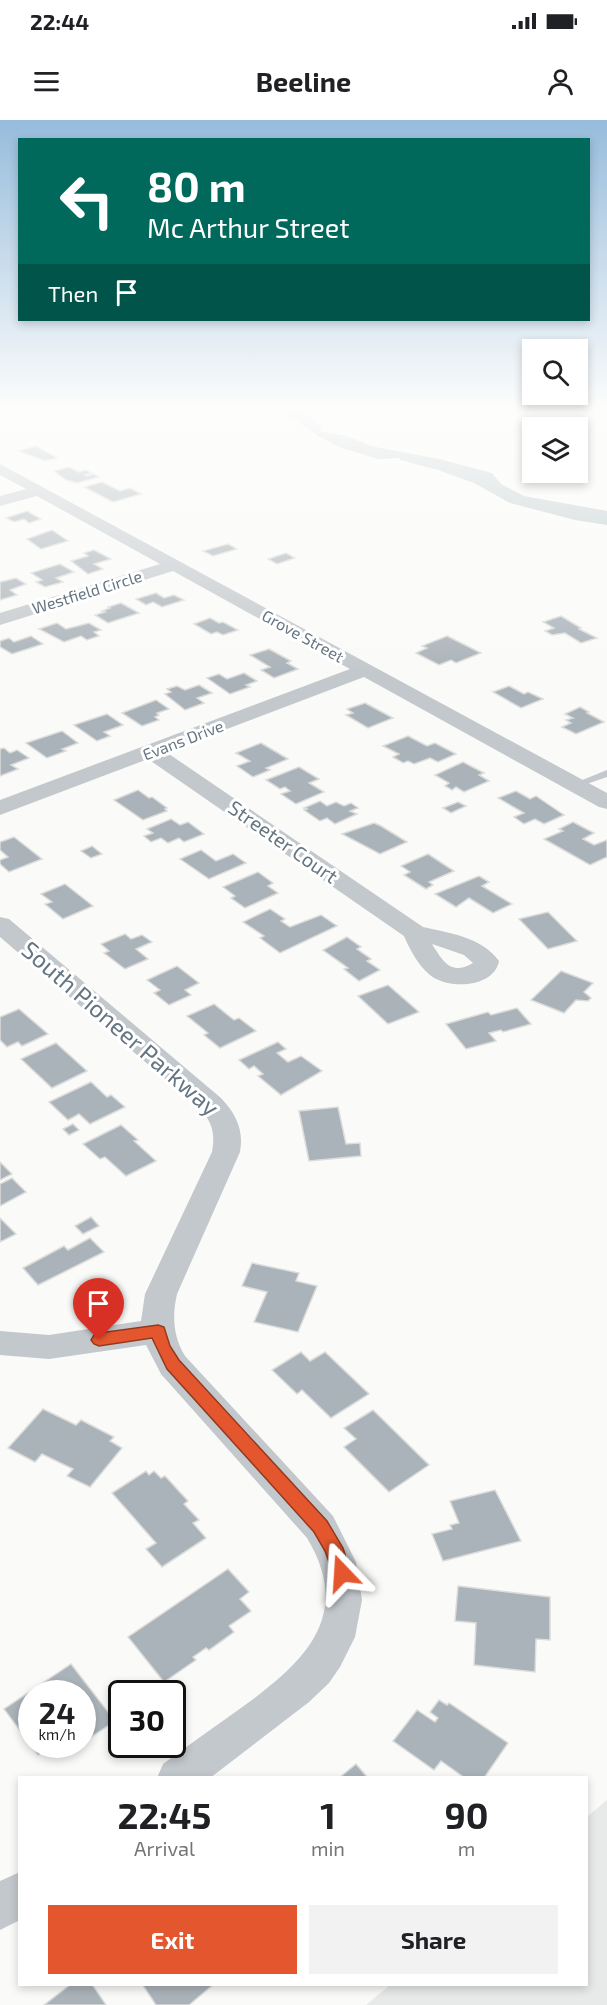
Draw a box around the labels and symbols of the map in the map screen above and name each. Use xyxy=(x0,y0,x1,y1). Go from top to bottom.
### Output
street label: Westfield Circle xyxy=(30,566,144,617)
street label: Grove Street xyxy=(259,605,347,666)
street label: Evans Drive xyxy=(140,715,226,764)
street label: Streeter Court xyxy=(224,795,343,888)
street label: South Pioneer Parkway xyxy=(16,934,226,1122)
pin xyxy=(73,1278,124,1340)
position arrow xyxy=(310,1541,374,1605)
speed limit sign: 30 xyxy=(108,1680,186,1758)

